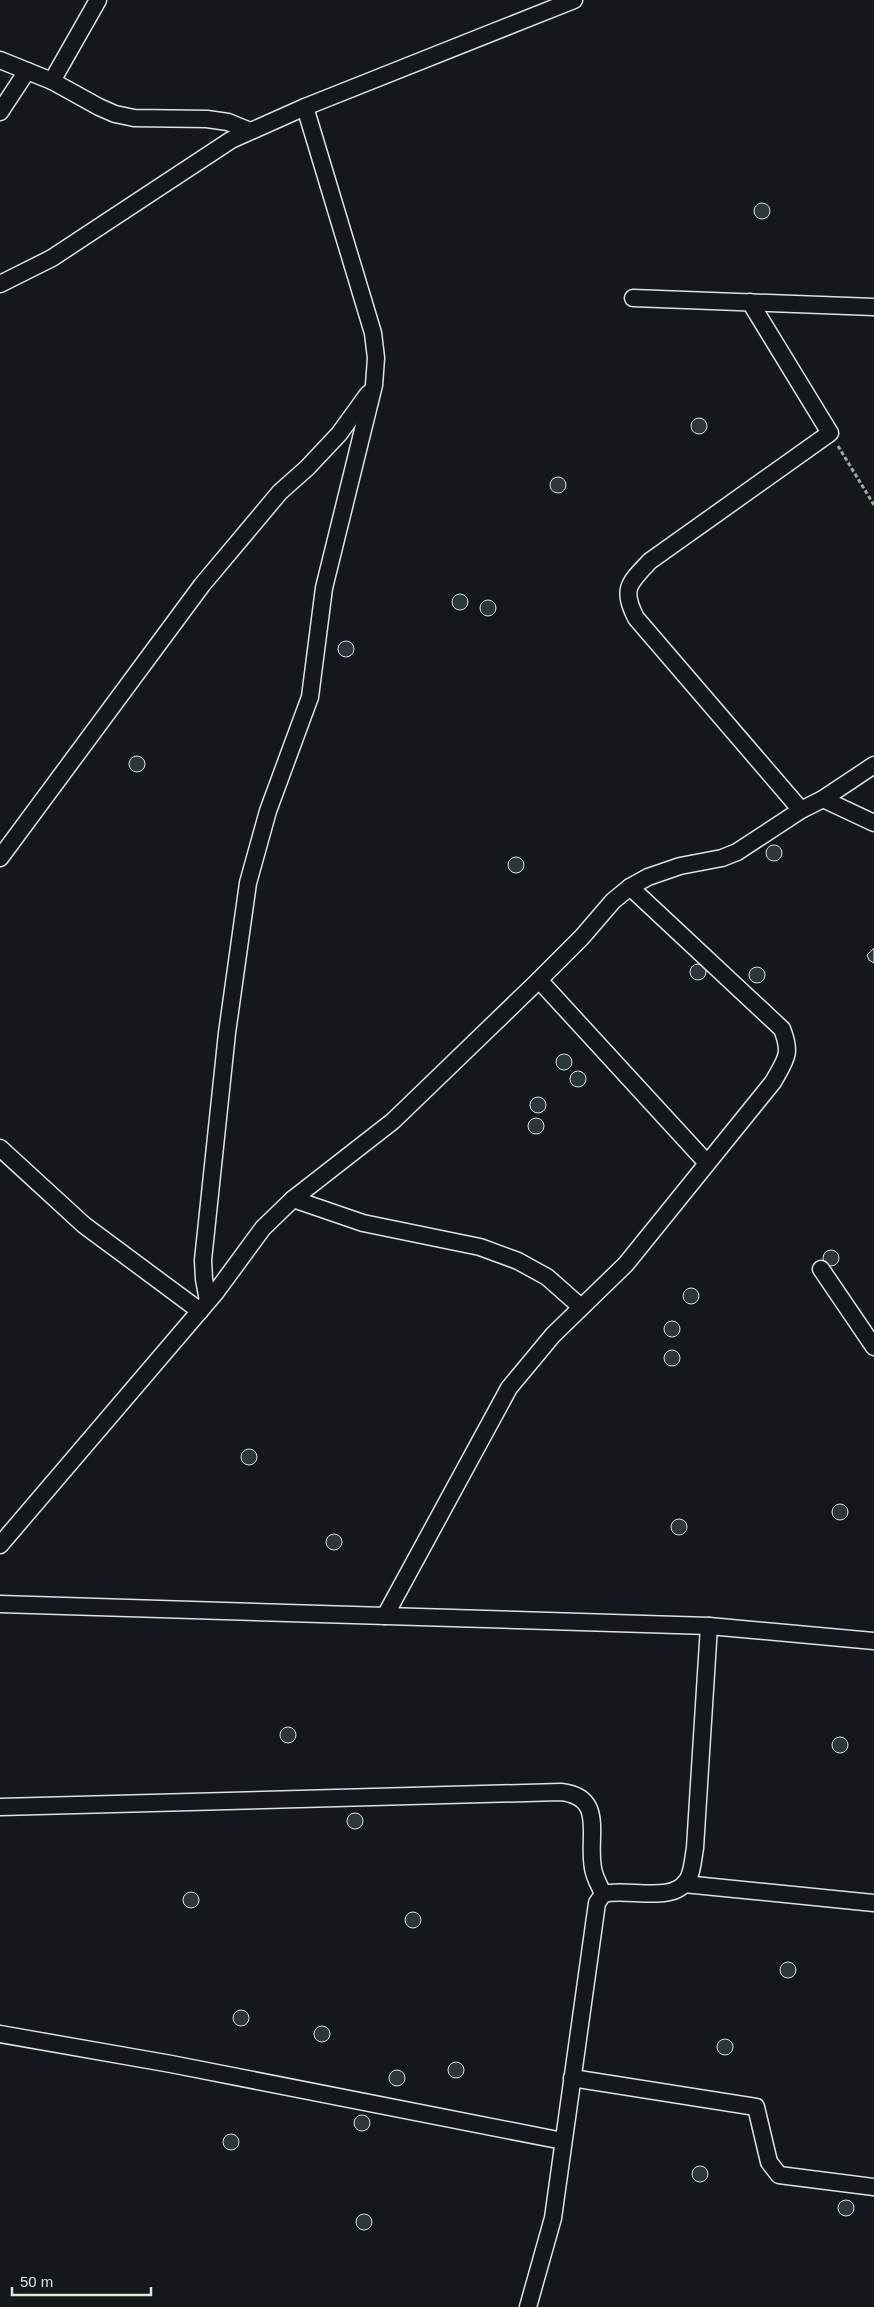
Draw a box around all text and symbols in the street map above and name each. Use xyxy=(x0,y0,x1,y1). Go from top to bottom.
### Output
scale bar xyxy=(12,2264,151,2296)
text: 50 m xyxy=(20,2273,53,2290)

